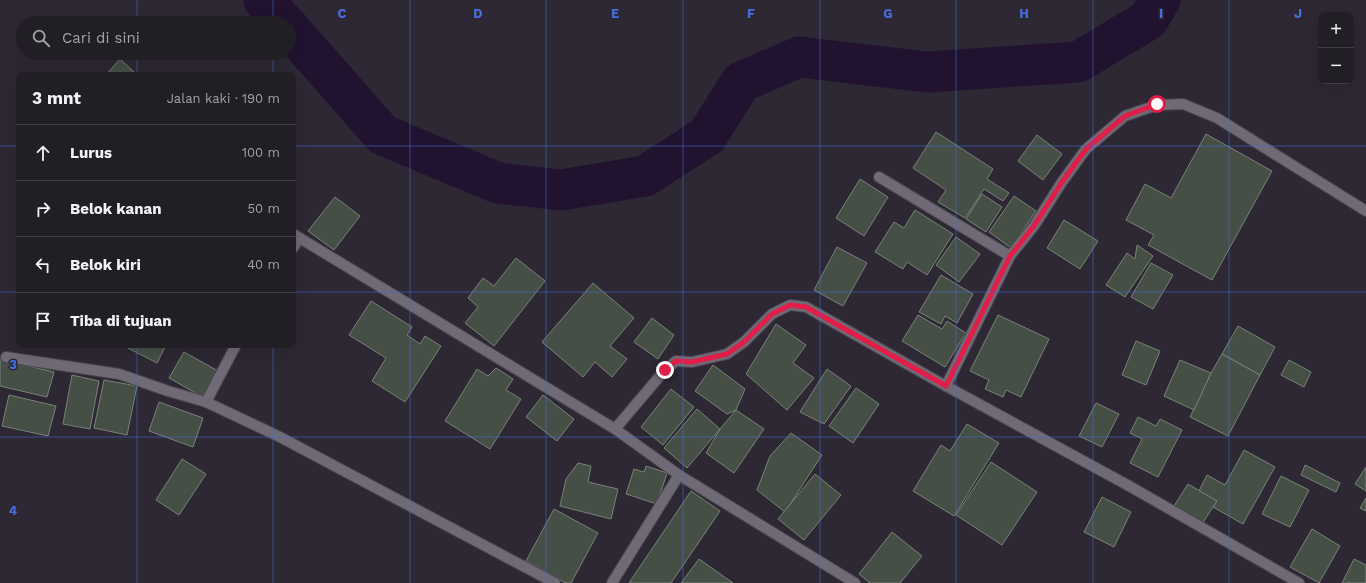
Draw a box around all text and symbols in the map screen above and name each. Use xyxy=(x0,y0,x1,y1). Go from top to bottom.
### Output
text: C xyxy=(338,6,347,21)
text: D xyxy=(473,6,483,21)
text: E xyxy=(611,6,619,21)
text: F xyxy=(747,6,755,21)
text: G xyxy=(883,6,893,21)
text: H xyxy=(1019,6,1029,21)
text: I xyxy=(1159,6,1163,21)
text: J xyxy=(1294,6,1302,21)
map controls xyxy=(1318,12,1354,84)
button: + xyxy=(1318,12,1354,48)
search box xyxy=(16,16,296,60)
icon: search xyxy=(30,27,52,49)
text: Cari di sini xyxy=(62,29,140,47)
button: − xyxy=(1318,48,1354,84)
text: 3 mnt xyxy=(32,88,81,108)
text: Jalan kaki · 190 m xyxy=(167,91,280,106)
route start xyxy=(1148,95,1166,113)
icon: ahead xyxy=(32,142,54,164)
text: Lurus xyxy=(70,144,112,162)
text: 100 m xyxy=(242,145,280,160)
icon: right xyxy=(32,198,54,220)
text: Belok kanan xyxy=(70,200,161,218)
text: 50 m xyxy=(248,201,280,216)
icon: left xyxy=(32,254,54,276)
text: Belok kiri xyxy=(70,256,141,274)
text: 40 m xyxy=(247,257,280,272)
icon: arrive xyxy=(32,310,54,332)
text: Tiba di tujuan xyxy=(70,312,172,330)
text: 3 xyxy=(9,357,17,372)
route end xyxy=(656,361,674,379)
text: 4 xyxy=(9,503,18,518)

